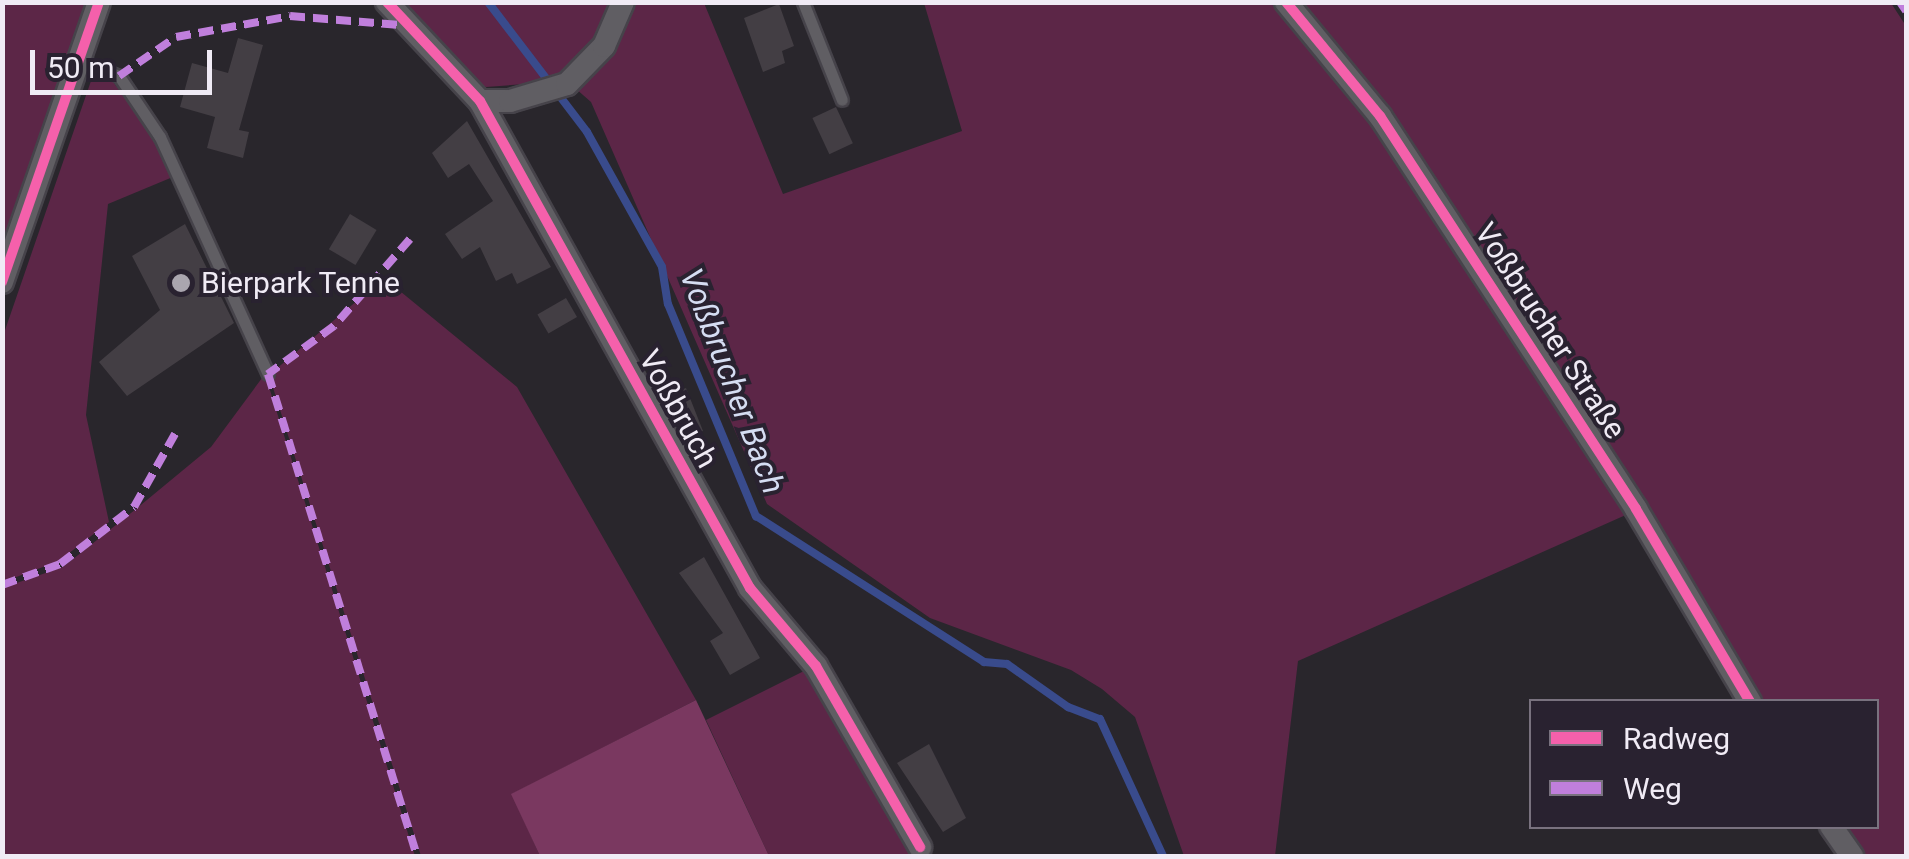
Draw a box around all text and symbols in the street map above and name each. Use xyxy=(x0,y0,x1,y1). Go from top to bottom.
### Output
scale bar xyxy=(35,30,218,92)
text: 50 m xyxy=(47,50,114,85)
street label: Voßbrucher Straße xyxy=(1467,216,1633,446)
water label: Voßbrucher Bach xyxy=(671,263,793,499)
place label: Bierpark Tenne xyxy=(201,265,400,301)
marker: Bierpark Tenne xyxy=(170,272,192,294)
street label: Voßbruch xyxy=(631,344,725,474)
legend xyxy=(1529,699,1879,829)
text: Radweg xyxy=(1623,721,1730,756)
text: Weg xyxy=(1623,771,1682,806)

